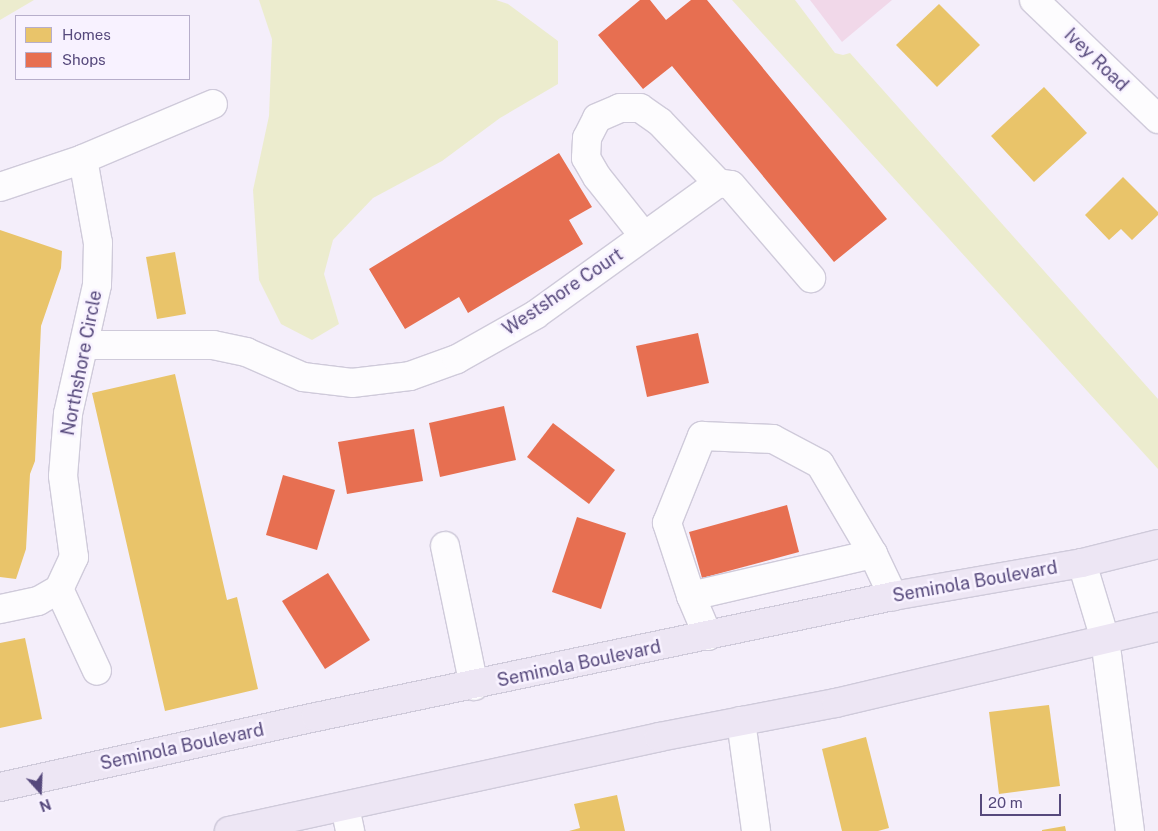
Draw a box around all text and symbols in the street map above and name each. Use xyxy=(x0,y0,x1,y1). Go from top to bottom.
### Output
legend xyxy=(15,15,190,80)
street label: Ivey Road xyxy=(1059,24,1133,96)
text: Homes xyxy=(62,26,111,43)
text: Shops xyxy=(62,51,106,68)
street label: Westshore Court xyxy=(499,244,627,340)
street label: Northshore Circle xyxy=(57,289,107,437)
street label: Seminola Boulevard xyxy=(891,557,1059,607)
street label: Seminola Boulevard xyxy=(495,636,663,692)
street label: Seminola Boulevard xyxy=(98,719,266,775)
north arrow xyxy=(15,766,65,816)
scale bar xyxy=(983,784,1064,816)
text: 20 m xyxy=(988,794,1023,811)
text: N xyxy=(37,796,53,814)

